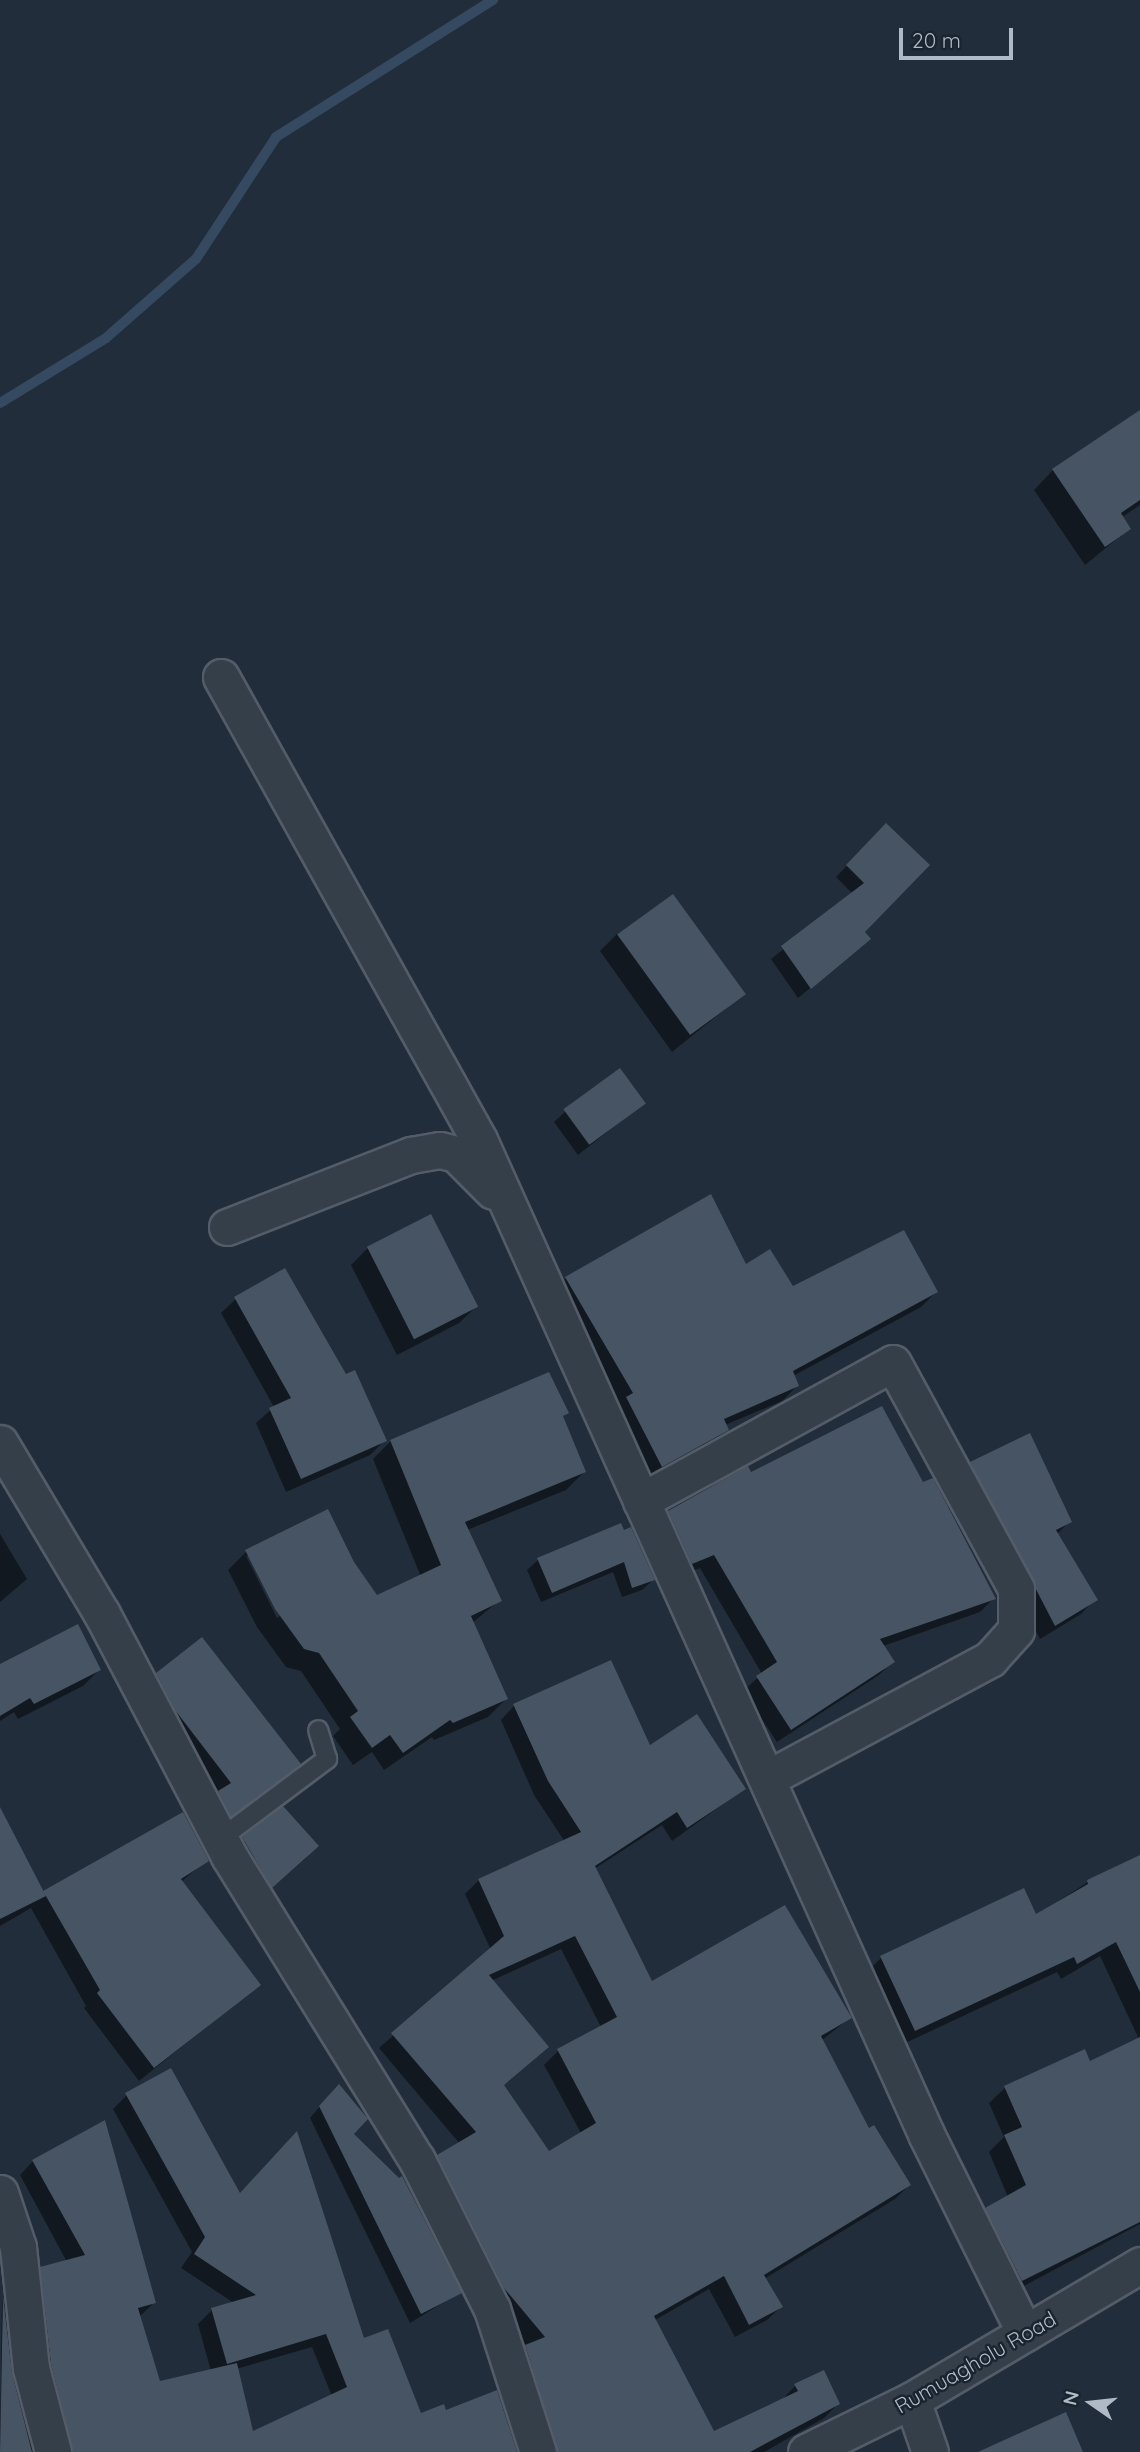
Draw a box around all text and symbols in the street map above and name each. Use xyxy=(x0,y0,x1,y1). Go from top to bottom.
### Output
scale bar xyxy=(902,14,1016,58)
text: 20 m xyxy=(912,27,961,53)
street label: Rumuagholu Road xyxy=(890,2306,1060,2418)
north arrow xyxy=(1056,2368,1126,2438)
text: N xyxy=(1057,2388,1084,2408)

